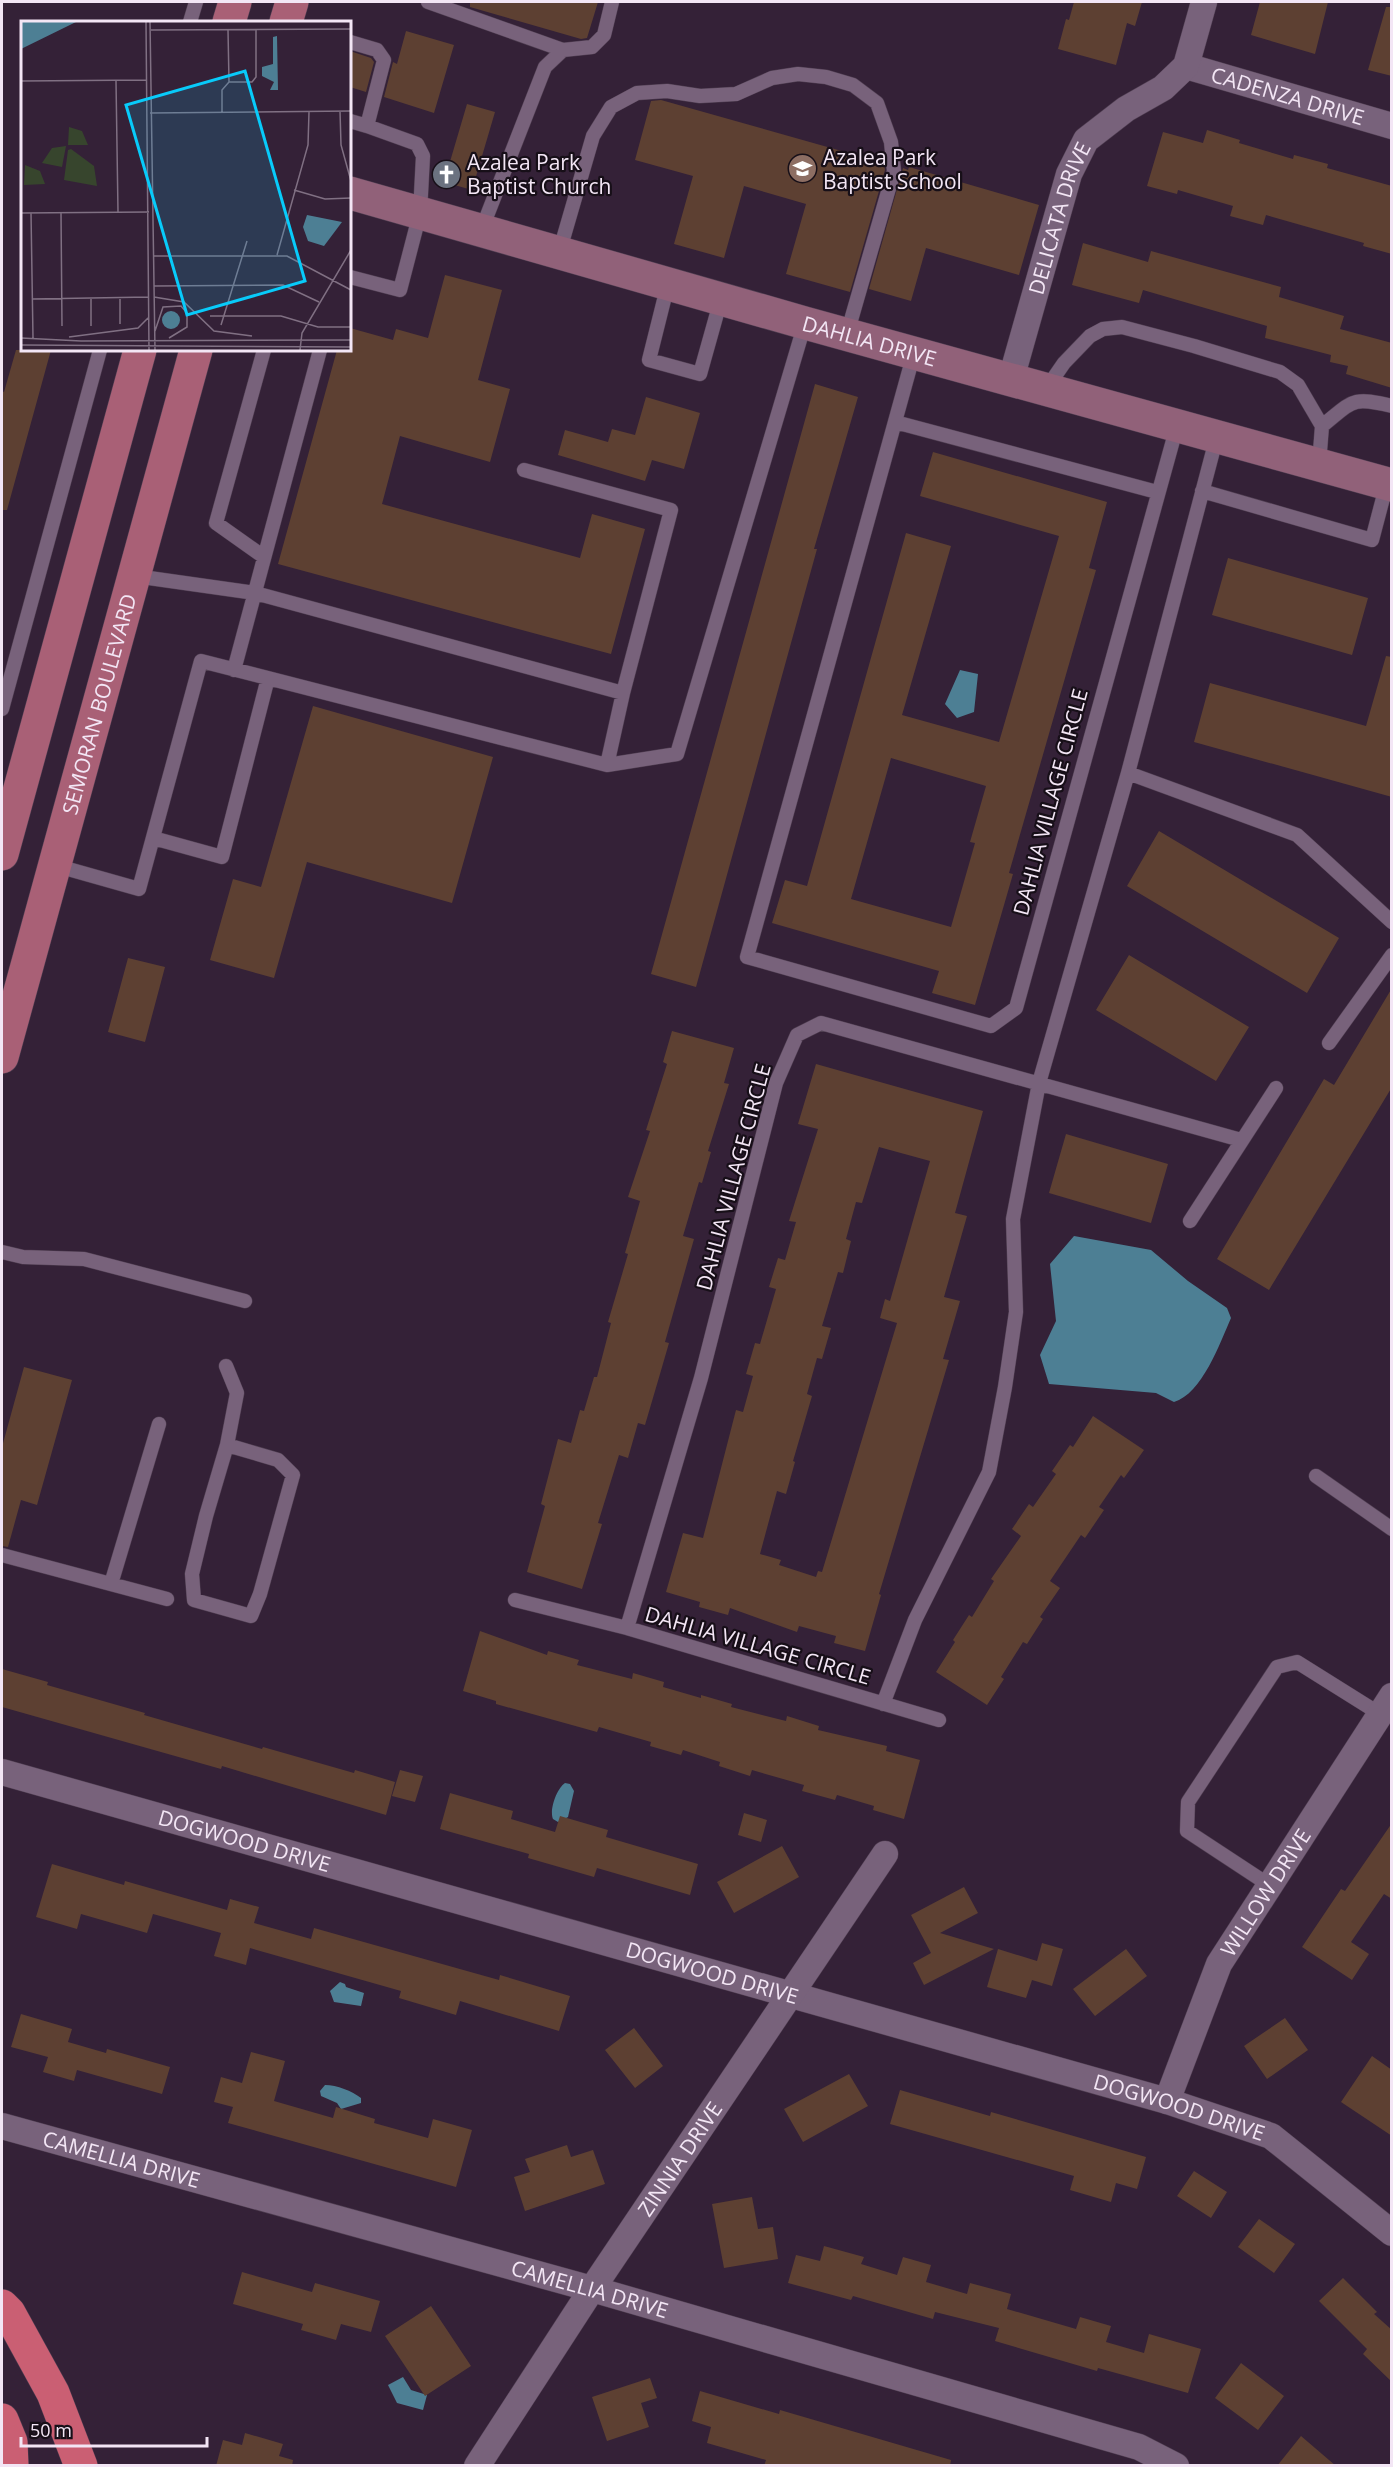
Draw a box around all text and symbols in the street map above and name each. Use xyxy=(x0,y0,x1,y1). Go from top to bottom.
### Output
inset map xyxy=(21,21,351,351)
street label: CADENZA DRIVE xyxy=(1208,60,1368,131)
street label: DELICATA DRIVE xyxy=(1022,137,1097,298)
place label: Azalea Park Baptist School xyxy=(823,143,962,195)
place label: Azalea Park Baptist Church xyxy=(467,148,611,200)
school or university icon: Azalea Park Baptist School xyxy=(786,153,818,185)
church icon: Azalea Park Baptist Church xyxy=(430,158,462,190)
street label: DAHLIA DRIVE xyxy=(799,309,940,373)
street label: SEMORAN BOULEVARD xyxy=(55,590,142,818)
street label: DAHLIA VILLAGE CIRCLE xyxy=(1006,686,1094,918)
street label: DAHLIA VILLAGE CIRCLE xyxy=(689,1061,777,1293)
street label: DAHLIA VILLAGE CIRCLE xyxy=(642,1599,874,1691)
street label: DOGWOOD DRIVE xyxy=(155,1803,334,1878)
street label: WILLOW DRIVE xyxy=(1214,1823,1317,1961)
street label: DOGWOOD DRIVE xyxy=(623,1935,802,2010)
street label: DOGWOOD DRIVE xyxy=(1090,2067,1269,2147)
street label: ZINNIA DRIVE xyxy=(631,2096,728,2222)
street label: CAMELLIA DRIVE xyxy=(40,2124,203,2194)
street label: CAMELLIA DRIVE xyxy=(508,2253,672,2324)
scale bar xyxy=(21,2410,207,2448)
text: 50 m xyxy=(30,2418,72,2442)

